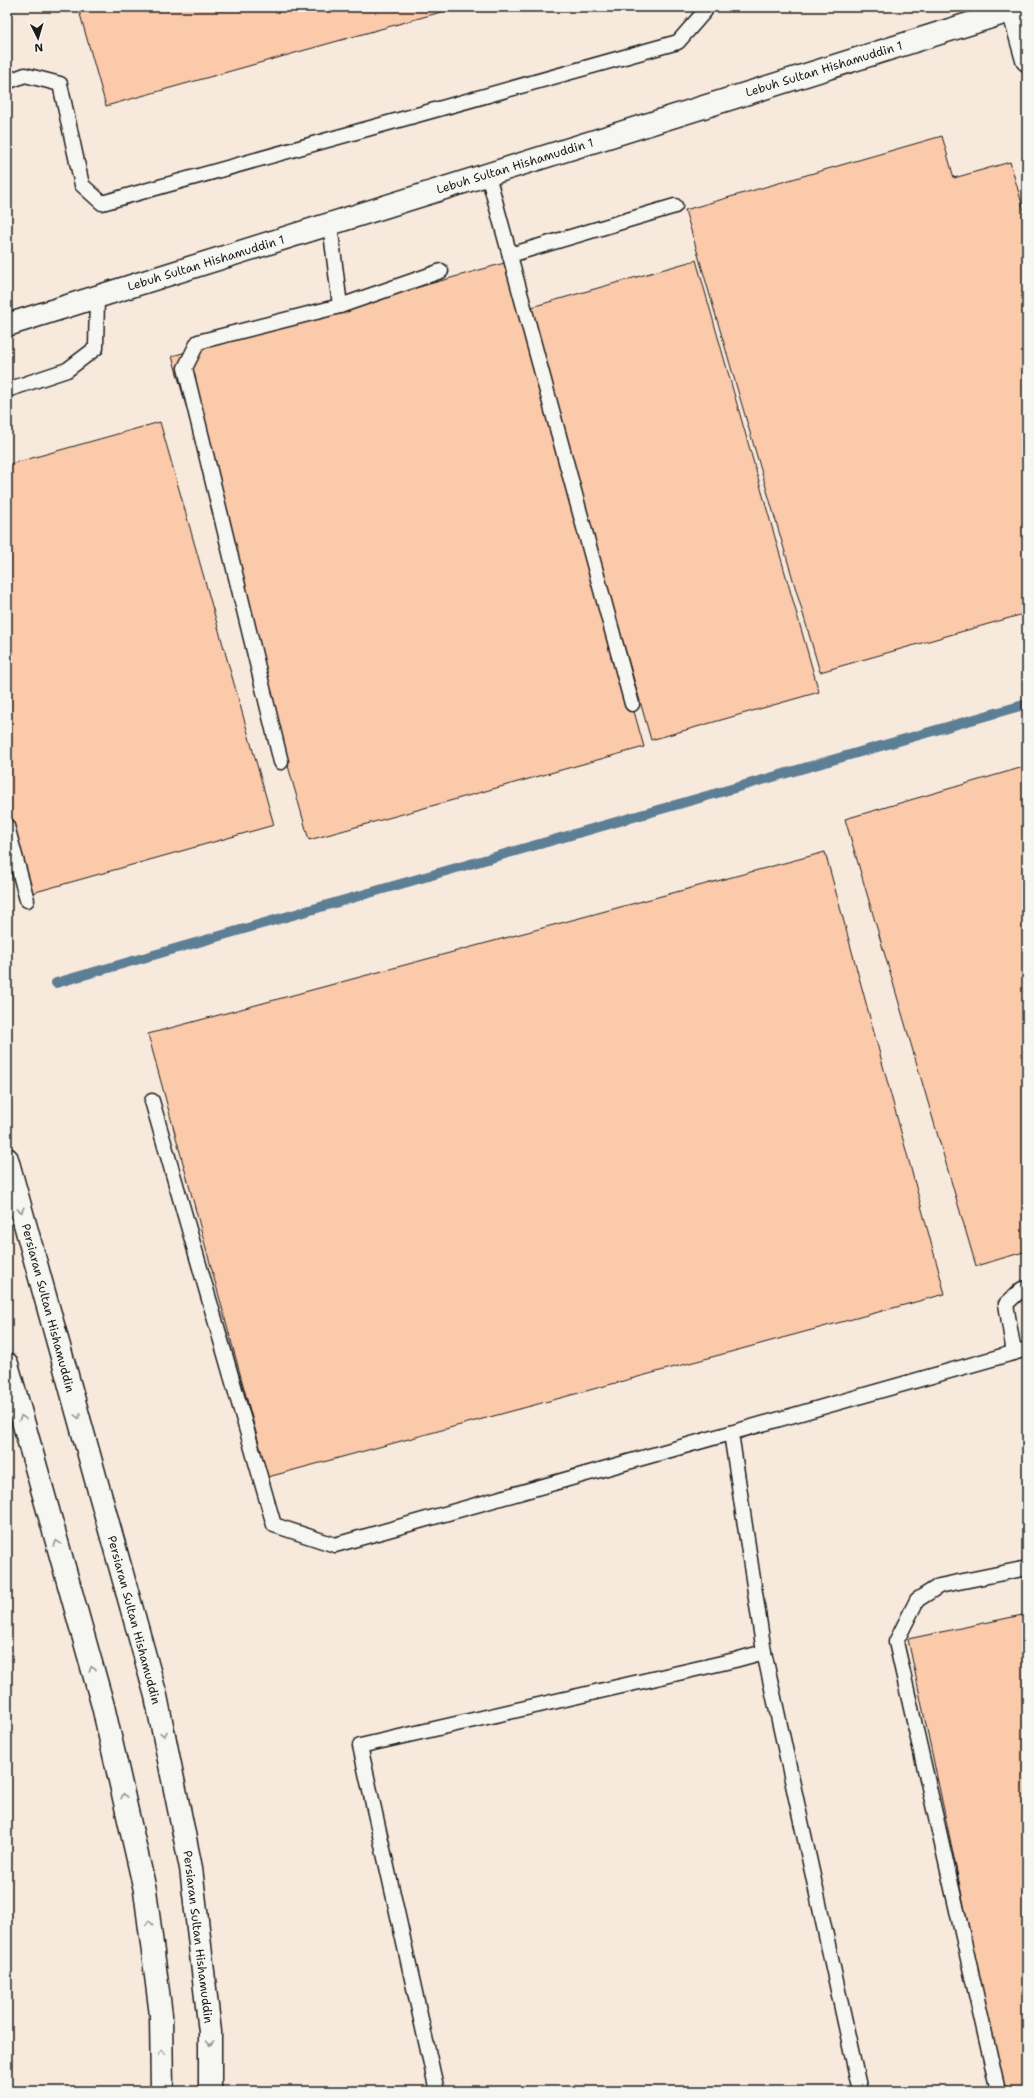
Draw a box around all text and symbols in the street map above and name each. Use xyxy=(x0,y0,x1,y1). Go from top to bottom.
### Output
north arrow xyxy=(18,18,58,58)
street label: Lebuh Sultan Hishamuddin 1 xyxy=(743,37,905,101)
text: N xyxy=(34,40,44,55)
street label: Lebuh Sultan Hishamuddin 1 xyxy=(434,134,596,198)
street label: Lebuh Sultan Hishamuddin 1 xyxy=(125,231,287,295)
one-way arrow xyxy=(16,1206,25,1213)
street label: Persiaran Sultan Hishamuddin xyxy=(18,1222,78,1394)
one-way arrow xyxy=(73,1412,82,1419)
one-way arrow xyxy=(18,1415,27,1422)
street label: Persiaran Sultan Hishamuddin xyxy=(104,1534,164,1706)
one-way arrow xyxy=(53,1540,62,1547)
one-way arrow xyxy=(89,1665,97,1672)
one-way arrow xyxy=(159,1731,167,1738)
one-way arrow xyxy=(120,1792,128,1799)
street label: Persiaran Sultan Hishamuddin xyxy=(179,1850,217,2024)
one-way arrow xyxy=(145,1920,154,1926)
one-way arrow xyxy=(206,2040,214,2046)
one-way arrow xyxy=(158,2049,166,2055)

